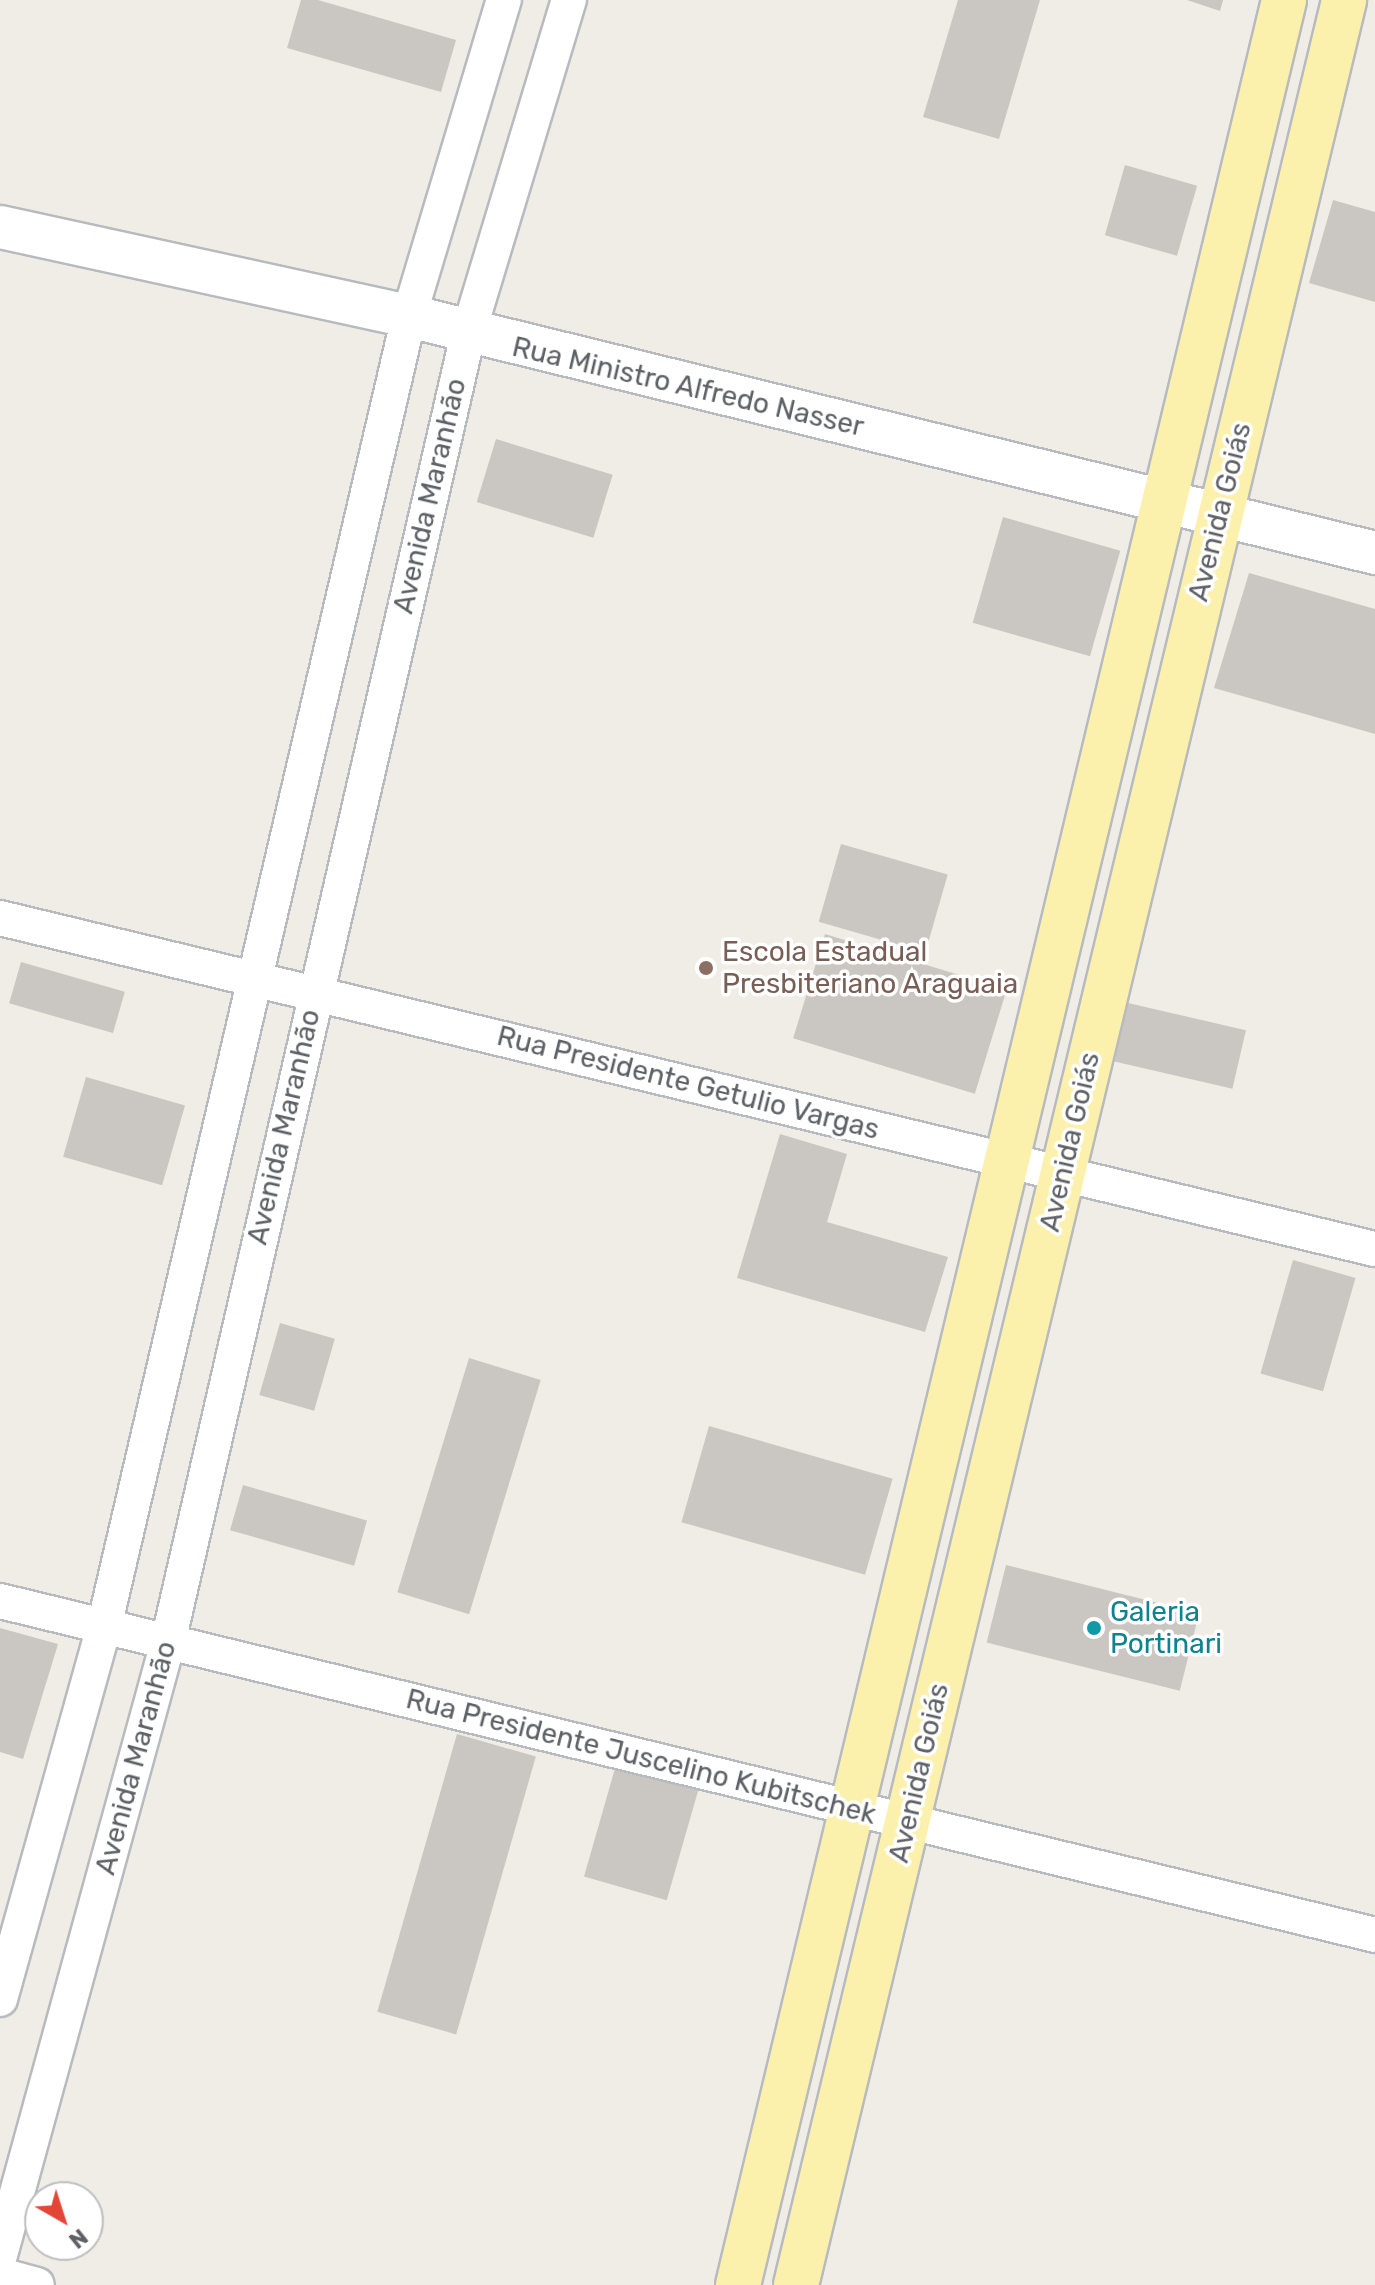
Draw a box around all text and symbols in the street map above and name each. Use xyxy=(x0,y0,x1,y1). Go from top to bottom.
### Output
street label: Rua Ministro Alfredo Nasser xyxy=(509,330,867,444)
street label: Avenida Maranhão xyxy=(387,375,473,617)
street label: Avenida Goiás xyxy=(1182,419,1258,605)
place label: Escola Estadual Presbiteriano Araguaia xyxy=(722,935,1019,1001)
marker: Escola Estadual Presbiteriano Araguaia xyxy=(697,959,715,977)
street label: Avenida Maranhão xyxy=(241,1006,327,1248)
street label: Rua Presidente Getulio Vargas xyxy=(493,1019,883,1147)
street label: Avenida Goiás xyxy=(1033,1049,1107,1235)
place label: Galeria Portinari xyxy=(1110,1595,1222,1661)
marker: Galeria Portinari xyxy=(1085,1619,1103,1637)
street label: Avenida Maranhão xyxy=(89,1638,183,1878)
street label: Avenida Goiás xyxy=(882,1680,956,1866)
street label: Rua Presidente Juscelino Kubitschek xyxy=(403,1682,879,1832)
north arrow xyxy=(24,2181,104,2261)
text: N xyxy=(64,2223,93,2254)

